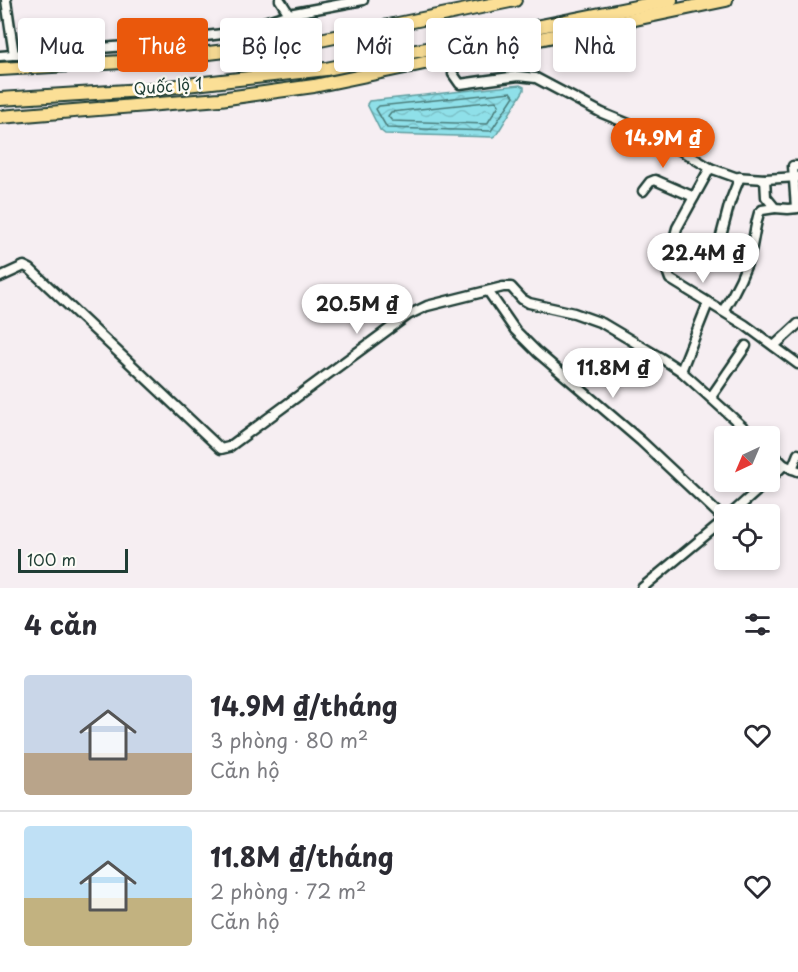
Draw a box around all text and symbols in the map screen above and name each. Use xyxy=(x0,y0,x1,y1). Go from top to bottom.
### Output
chip: Mua xyxy=(18,18,105,72)
chip: Thuê xyxy=(117,18,208,72)
chip: Bộ lọc xyxy=(220,18,322,72)
chip: Mới xyxy=(334,18,414,72)
chip: Căn hộ xyxy=(426,18,541,72)
chip: Nhà xyxy=(553,18,636,72)
street label: Quốc lộ 1 xyxy=(133,70,203,100)
pin: 14.9M ₫ xyxy=(608,118,718,169)
text: 14.9M ₫ xyxy=(625,122,701,152)
pin: 22.4M ₫ xyxy=(648,233,758,284)
text: 22.4M ₫ xyxy=(661,237,745,267)
pin: 20.5M ₫ xyxy=(302,284,412,335)
text: 20.5M ₫ xyxy=(316,288,398,318)
pin: 11.8M ₫ xyxy=(558,348,668,399)
text: 11.8M ₫ xyxy=(576,352,650,382)
north arrow xyxy=(714,426,780,492)
map controls xyxy=(714,426,780,570)
button: locate xyxy=(714,504,780,570)
scale bar xyxy=(18,546,128,574)
text: 100 m xyxy=(27,547,76,571)
text: 4 căn xyxy=(24,605,98,644)
icon: filters xyxy=(741,608,774,641)
text: 14.9M ₫/tháng xyxy=(210,686,398,725)
icon: home xyxy=(72,699,144,771)
icon: heart xyxy=(741,719,774,752)
text: 3 phòng · 80 m² xyxy=(210,725,368,755)
text: Căn hộ xyxy=(210,755,280,785)
text: 11.8M ₫/tháng xyxy=(210,837,394,876)
icon: home xyxy=(72,850,144,922)
icon: heart xyxy=(741,870,774,903)
text: 2 phòng · 72 m² xyxy=(210,876,366,906)
text: Căn hộ xyxy=(210,906,280,936)

